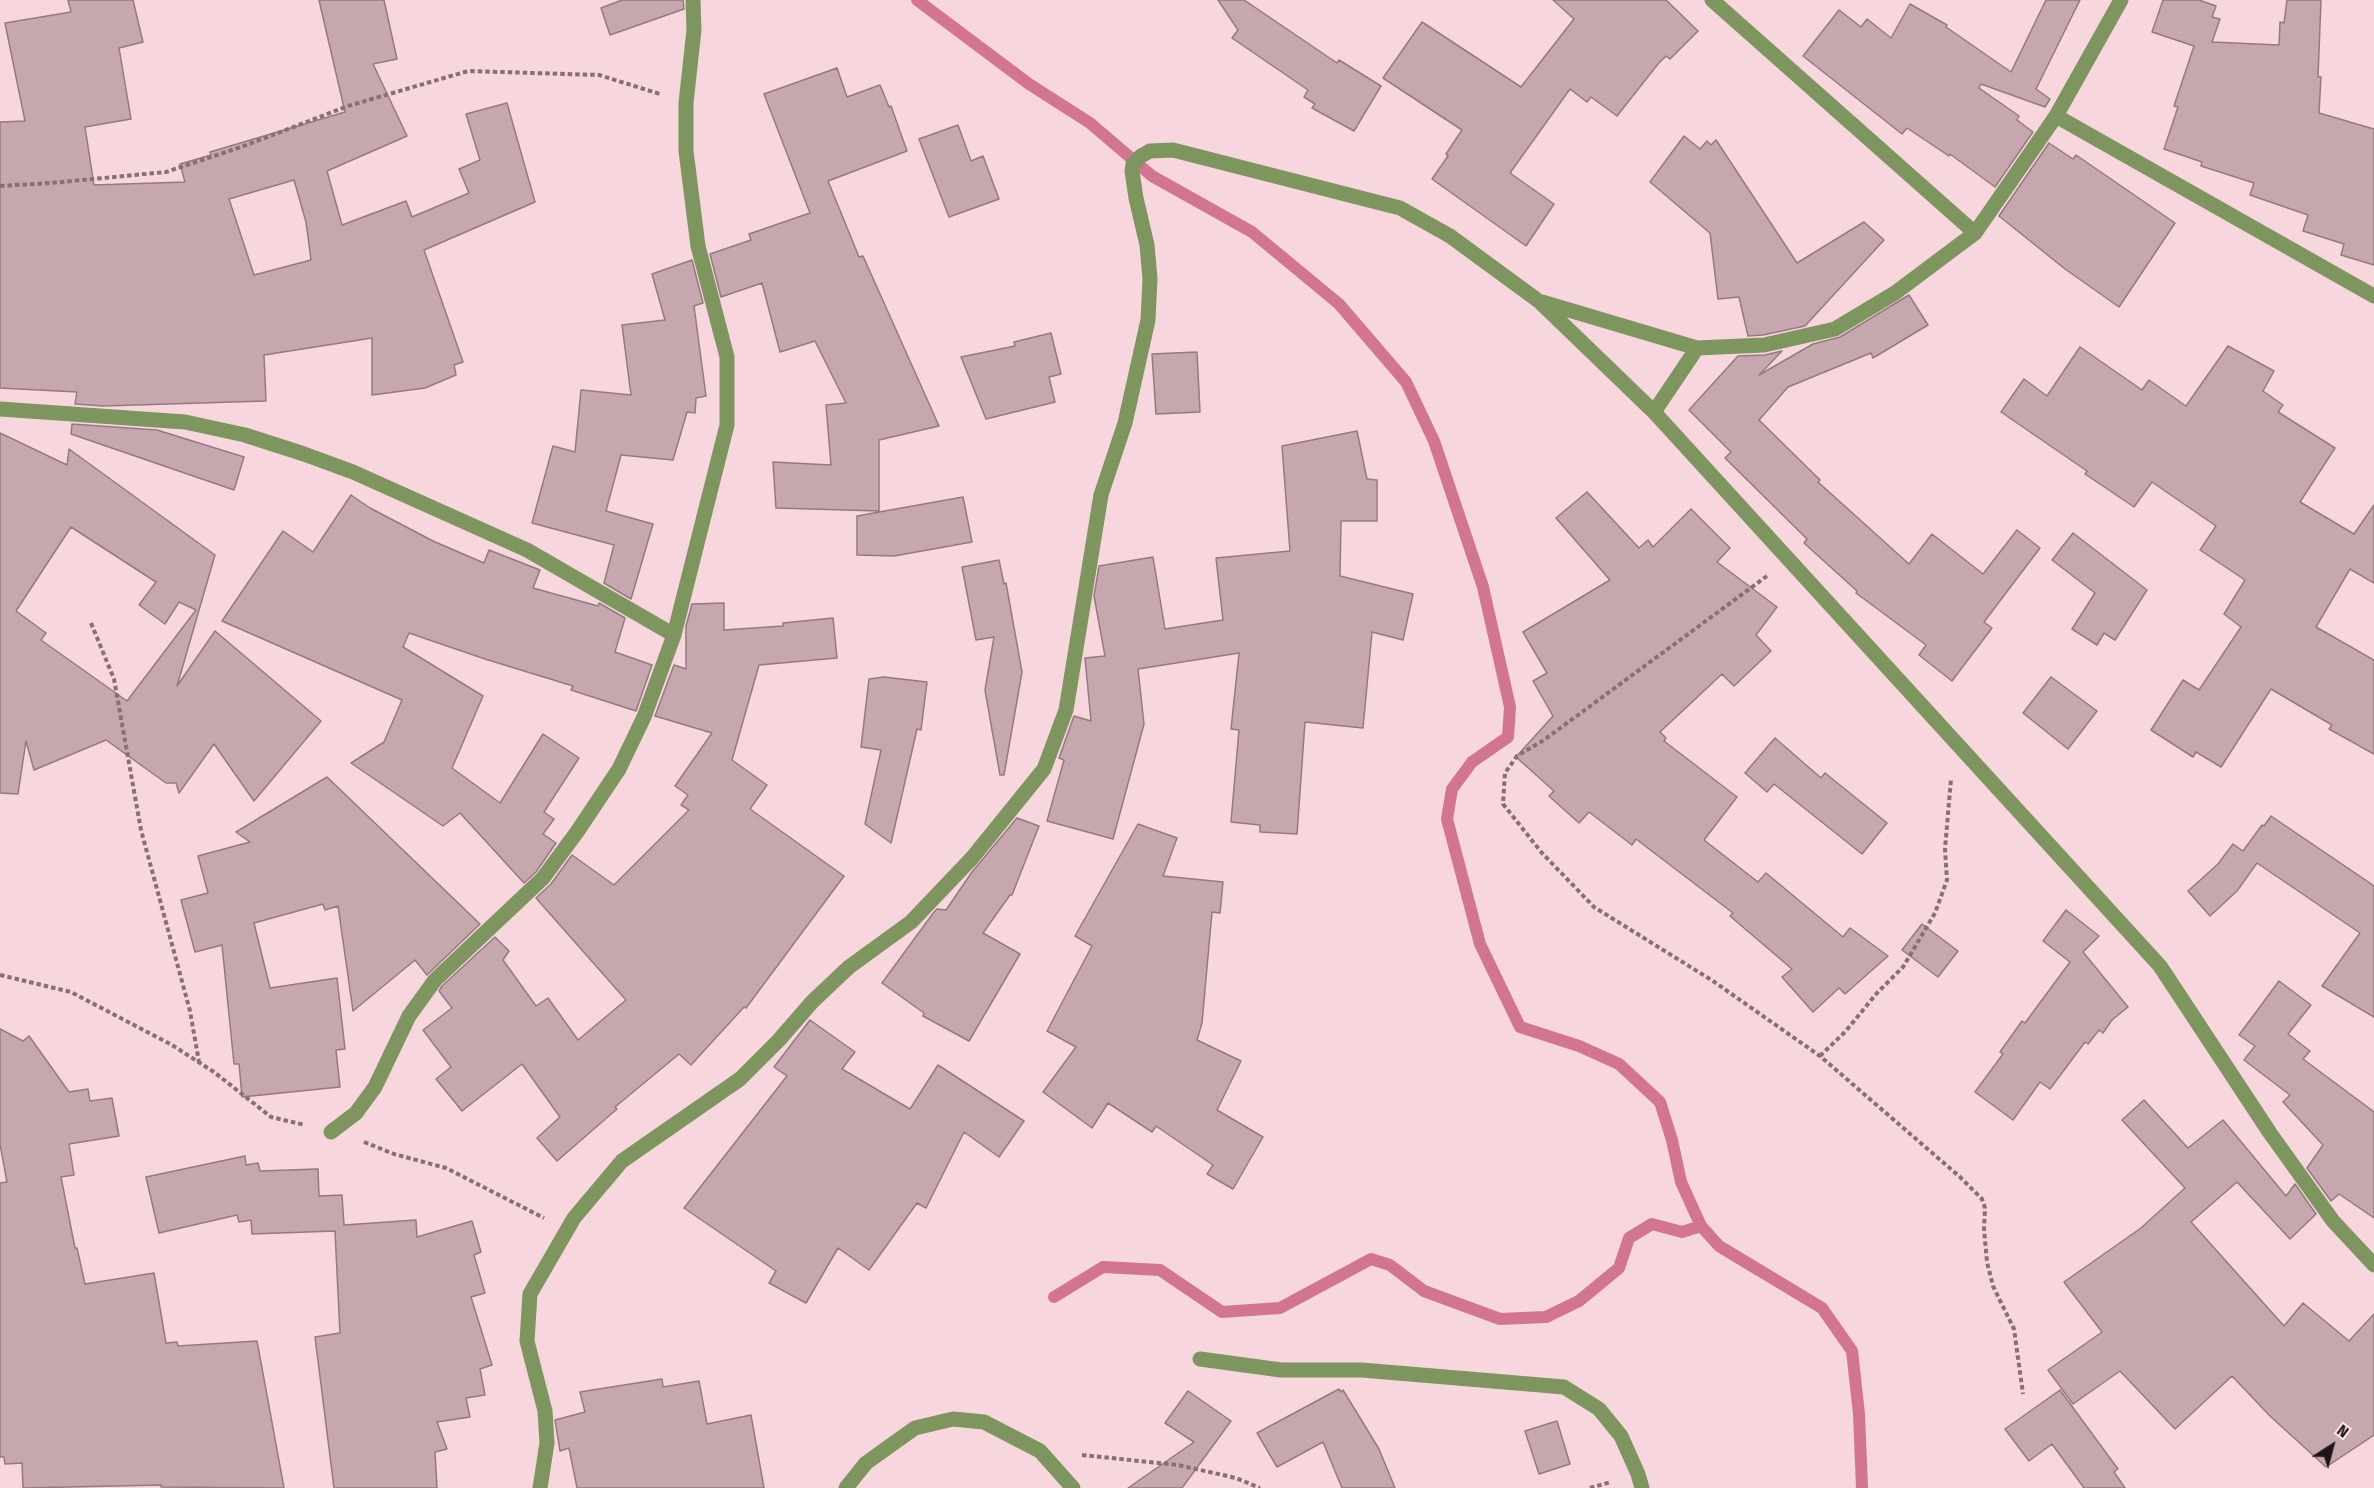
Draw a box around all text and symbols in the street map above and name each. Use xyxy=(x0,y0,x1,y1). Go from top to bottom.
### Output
north arrow xyxy=(2302,1416,2362,1476)
text: N xyxy=(2333,1421,2352,1442)

